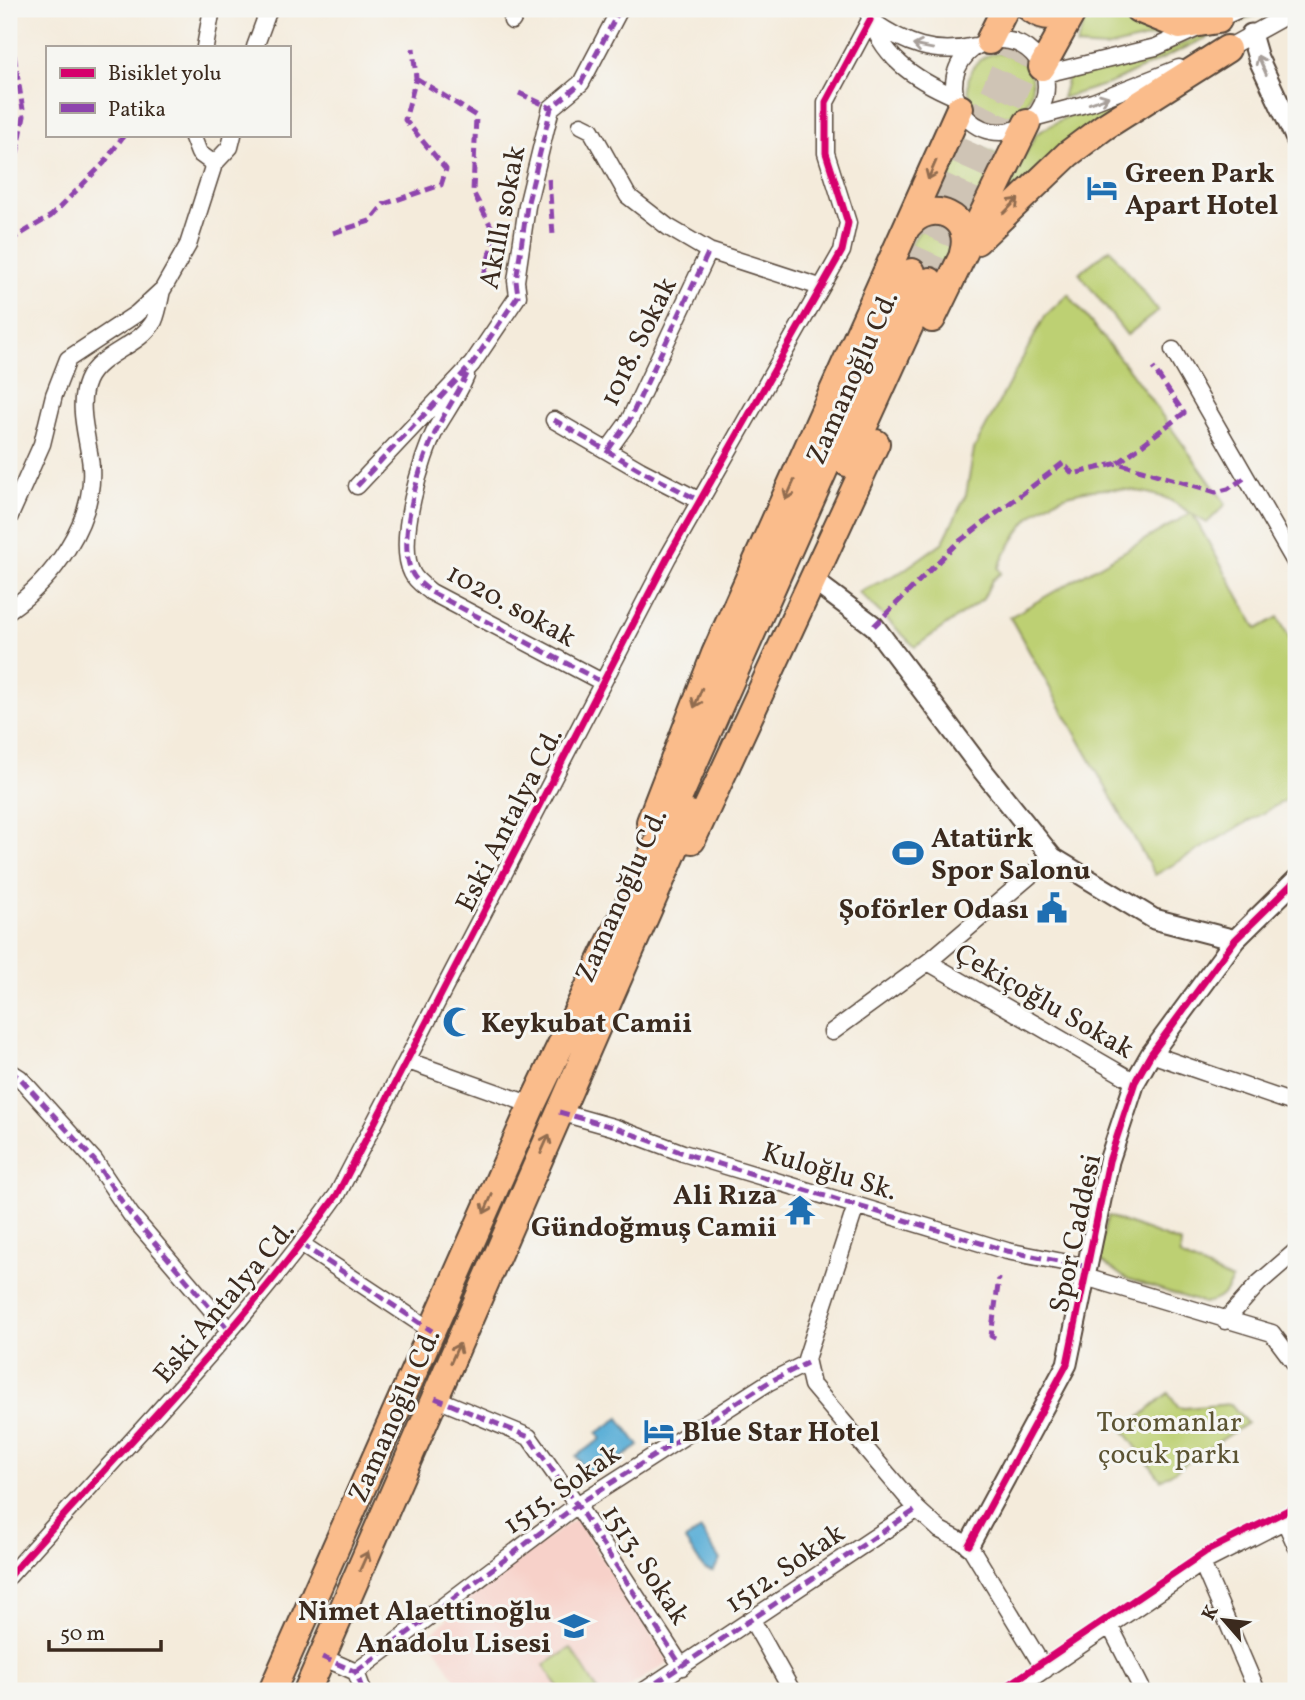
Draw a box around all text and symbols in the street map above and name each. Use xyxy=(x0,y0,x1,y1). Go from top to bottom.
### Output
one-way arrow xyxy=(912,39,935,53)
legend xyxy=(46,46,290,136)
one-way arrow xyxy=(1255,55,1268,76)
text: Bisiklet yolu xyxy=(108,60,222,89)
one-way arrow xyxy=(1087,93,1109,105)
text: Patika xyxy=(108,96,166,125)
street label: Akıllı sokak xyxy=(470,142,536,292)
place label: Green Park Apart Hotel xyxy=(1125,155,1278,226)
one-way arrow xyxy=(925,159,938,180)
hotel icon: Green Park Apart Hotel xyxy=(1085,171,1119,205)
one-way arrow xyxy=(1002,198,1019,215)
street label: 1018. Sokak xyxy=(591,271,687,413)
street label: Zamanoğlu Cd. xyxy=(797,285,909,471)
one-way arrow xyxy=(783,479,796,500)
street label: 1020. sokak xyxy=(439,555,583,658)
one-way arrow xyxy=(691,687,704,708)
street label: Eski Antalya Cd. xyxy=(447,721,573,919)
street label: Zamanoğlu Cd. xyxy=(566,803,678,989)
place label: Atatürk Spor Salonu xyxy=(931,820,1090,891)
sports icon: Atatürk Spor Salonu xyxy=(891,836,925,870)
place label: Şoförler Odası xyxy=(839,891,1029,930)
public building icon: Şoförler Odası xyxy=(1035,891,1069,925)
street label: Çekiçoğlu Sokak xyxy=(947,935,1141,1069)
mosque icon: Keykubat Camii xyxy=(441,1005,475,1039)
place label: Keykubat Camii xyxy=(481,1005,692,1044)
street label: Kuloğlu Sk. xyxy=(757,1133,902,1211)
one-way arrow xyxy=(540,1134,553,1156)
street label: Spor Caddesi xyxy=(1041,1151,1112,1316)
place label: Ali Rıza Gündoğmuş Camii xyxy=(531,1177,777,1248)
one-way arrow xyxy=(481,1193,494,1214)
temple icon: Ali Rıza Gündoğmuş Camii xyxy=(783,1193,817,1227)
street label: Eski Antalya Cd. xyxy=(145,1213,305,1393)
street label: Zamanoğlu Cd. xyxy=(339,1323,451,1509)
one-way arrow xyxy=(449,1343,462,1364)
park label: Toromanlar çocuk parkı xyxy=(1096,1404,1242,1475)
hotel icon: Blue Star Hotel xyxy=(642,1414,676,1448)
place label: Blue Star Hotel xyxy=(682,1414,880,1453)
street label: 1515. Sokak xyxy=(496,1435,629,1545)
street label: 1513. Sokak xyxy=(591,1498,698,1633)
street label: 1512. Sokak xyxy=(718,1515,853,1624)
one-way arrow xyxy=(358,1551,371,1573)
north arrow xyxy=(1190,1584,1260,1654)
place label: Nimet Alaettinoğlu Anadolu Lisesi xyxy=(298,1593,551,1664)
text: K xyxy=(1196,1601,1226,1625)
scale bar xyxy=(49,1609,161,1653)
school or university icon: Nimet Alaettinoğlu Anadolu Lisesi xyxy=(557,1609,591,1643)
text: 50 m xyxy=(60,1620,105,1649)

